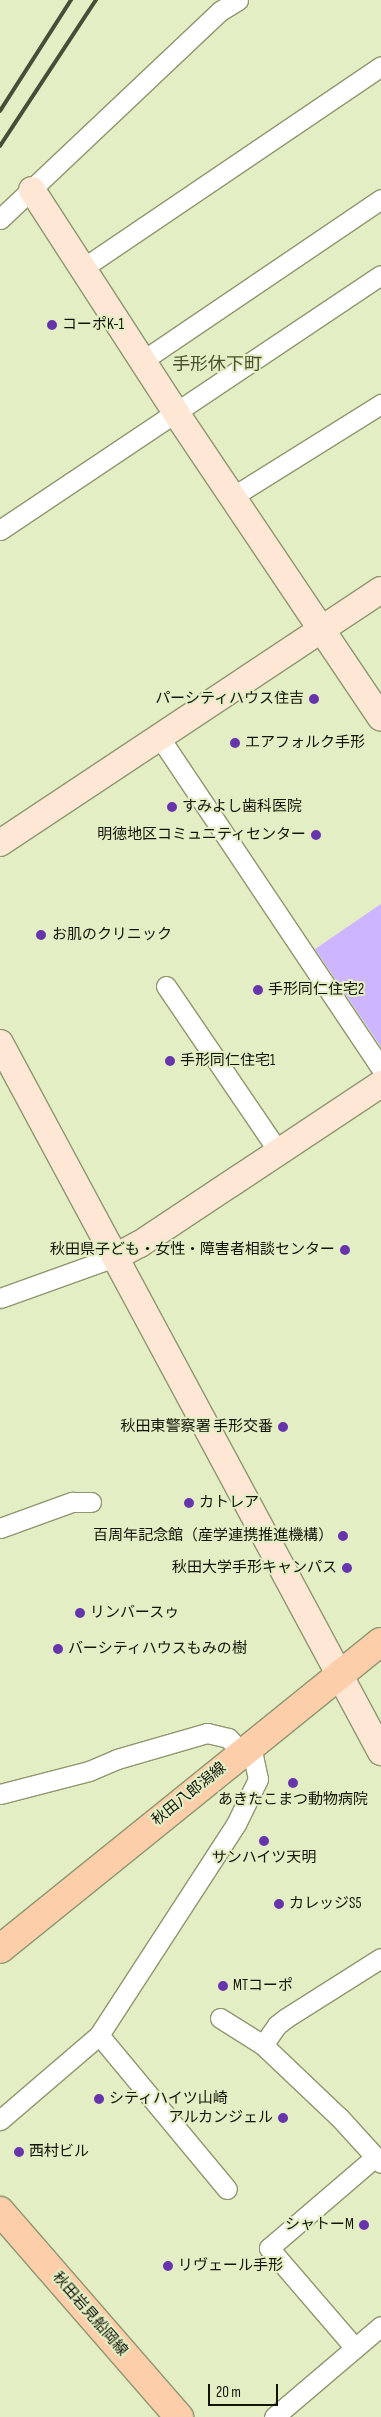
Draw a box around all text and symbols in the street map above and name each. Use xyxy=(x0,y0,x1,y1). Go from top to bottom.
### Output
place label: コーポK-1 xyxy=(62,316,124,334)
marker: コーポK-1 xyxy=(46,319,58,331)
district label: 手形休下町 xyxy=(172,354,262,376)
place label: パーシティハウス住吉 xyxy=(154,690,304,708)
marker: パーシティハウス住吉 xyxy=(308,693,320,705)
place label: エアフォルク手形 xyxy=(245,734,365,752)
marker: エアフォルク手形 xyxy=(229,737,241,749)
place label: すみよし歯科医院 xyxy=(182,798,302,816)
marker: すみよし歯科医院 xyxy=(166,801,178,813)
place label: 明徳地区コミュニティセンター xyxy=(96,826,306,844)
marker: 明徳地区コミュニティセンター xyxy=(310,829,322,841)
place label: お肌のクリニック xyxy=(52,926,172,944)
marker: お肌のクリニック xyxy=(34,928,48,942)
place label: 手形同仁住宅2 xyxy=(268,981,364,999)
marker: 手形同仁住宅2 xyxy=(252,984,264,996)
place label: 手形同仁住宅1 xyxy=(180,1052,275,1070)
marker: 手形同仁住宅1 xyxy=(164,1055,176,1067)
place label: 秋田県子ども・女性・障害者相談センター xyxy=(50,1241,335,1259)
marker: 秋田県子ども・女性・障害者相談センター xyxy=(339,1244,351,1256)
place label: 秋田東警察署 手形交番 xyxy=(121,1418,273,1436)
marker: 秋田東警察署 手形交番 xyxy=(277,1421,289,1433)
place label: カトレア xyxy=(199,1494,259,1512)
marker: カトレア xyxy=(183,1497,195,1509)
place label: 百周年記念館（産学連携推進機構） xyxy=(93,1527,333,1545)
marker: 百周年記念館（産学連携推進機構） xyxy=(337,1530,349,1542)
place label: 秋田大学手形キャンパス xyxy=(172,1559,337,1577)
marker: 秋田大学手形キャンパス xyxy=(341,1562,353,1574)
place label: リンバースゥ xyxy=(90,1604,180,1622)
marker: リンバースゥ xyxy=(74,1607,86,1619)
place label: バーシティハウスもみの樹 xyxy=(68,1640,248,1658)
marker: バーシティハウスもみの樹 xyxy=(52,1643,64,1655)
street label: 秋田八郎潟線 xyxy=(148,1759,230,1829)
marker: あきたこまつ動物病院 xyxy=(287,1777,299,1789)
place label: あきたこまつ動物病院 xyxy=(218,1791,368,1809)
marker: サンハイツ天明 xyxy=(258,1835,270,1847)
place label: サンハイツ天明 xyxy=(212,1849,316,1867)
place label: カレッジS5 xyxy=(289,1895,361,1913)
marker: カレッジS5 xyxy=(273,1898,285,1910)
place label: MTコーポ xyxy=(233,1977,293,1995)
marker: MTコーポ xyxy=(217,1980,229,1992)
place label: シティハイツ山崎 xyxy=(109,2090,229,2108)
marker: シティハイツ山崎 xyxy=(93,2093,105,2105)
place label: アルカンジェル xyxy=(168,2109,273,2127)
marker: アルカンジェル xyxy=(277,2112,289,2124)
place label: 西村ビル xyxy=(29,2143,89,2161)
marker: 西村ビル xyxy=(13,2146,25,2158)
place label: シャトーM xyxy=(285,2216,354,2234)
marker: シャトーM xyxy=(358,2219,370,2231)
place label: リヴェール手形 xyxy=(178,2257,283,2275)
marker: リヴェール手形 xyxy=(162,2260,174,2272)
street label: 秋田岩見船岡線 xyxy=(49,2268,131,2360)
scale bar xyxy=(211,2374,281,2406)
text: 20 m xyxy=(216,2383,241,2402)

